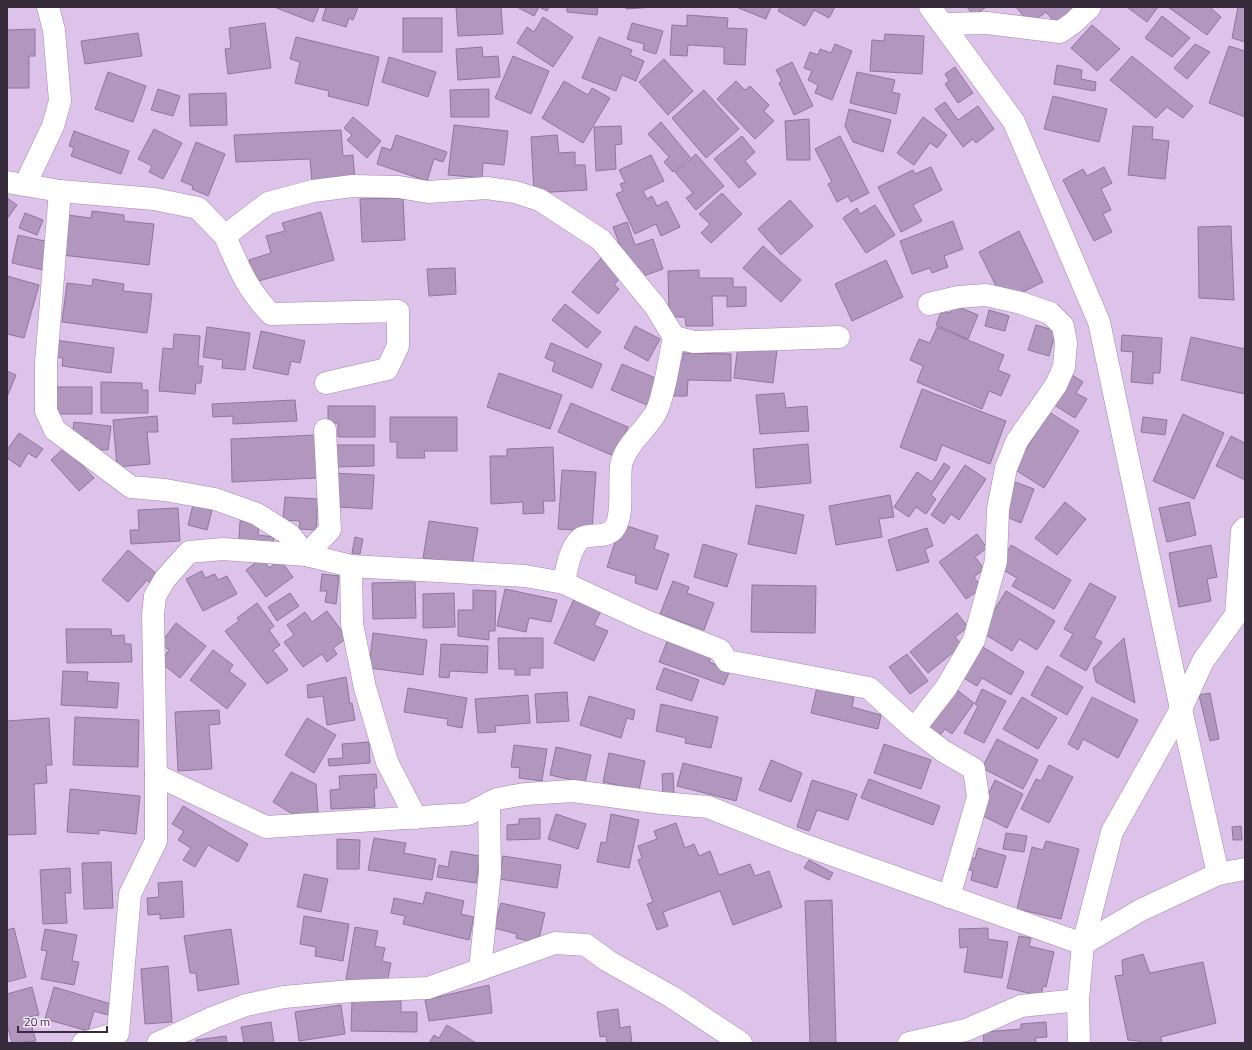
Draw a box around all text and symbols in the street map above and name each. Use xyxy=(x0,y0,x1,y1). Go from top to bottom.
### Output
scale bar xyxy=(18,1008,107,1034)
text: 20 m xyxy=(24,1012,50,1031)

